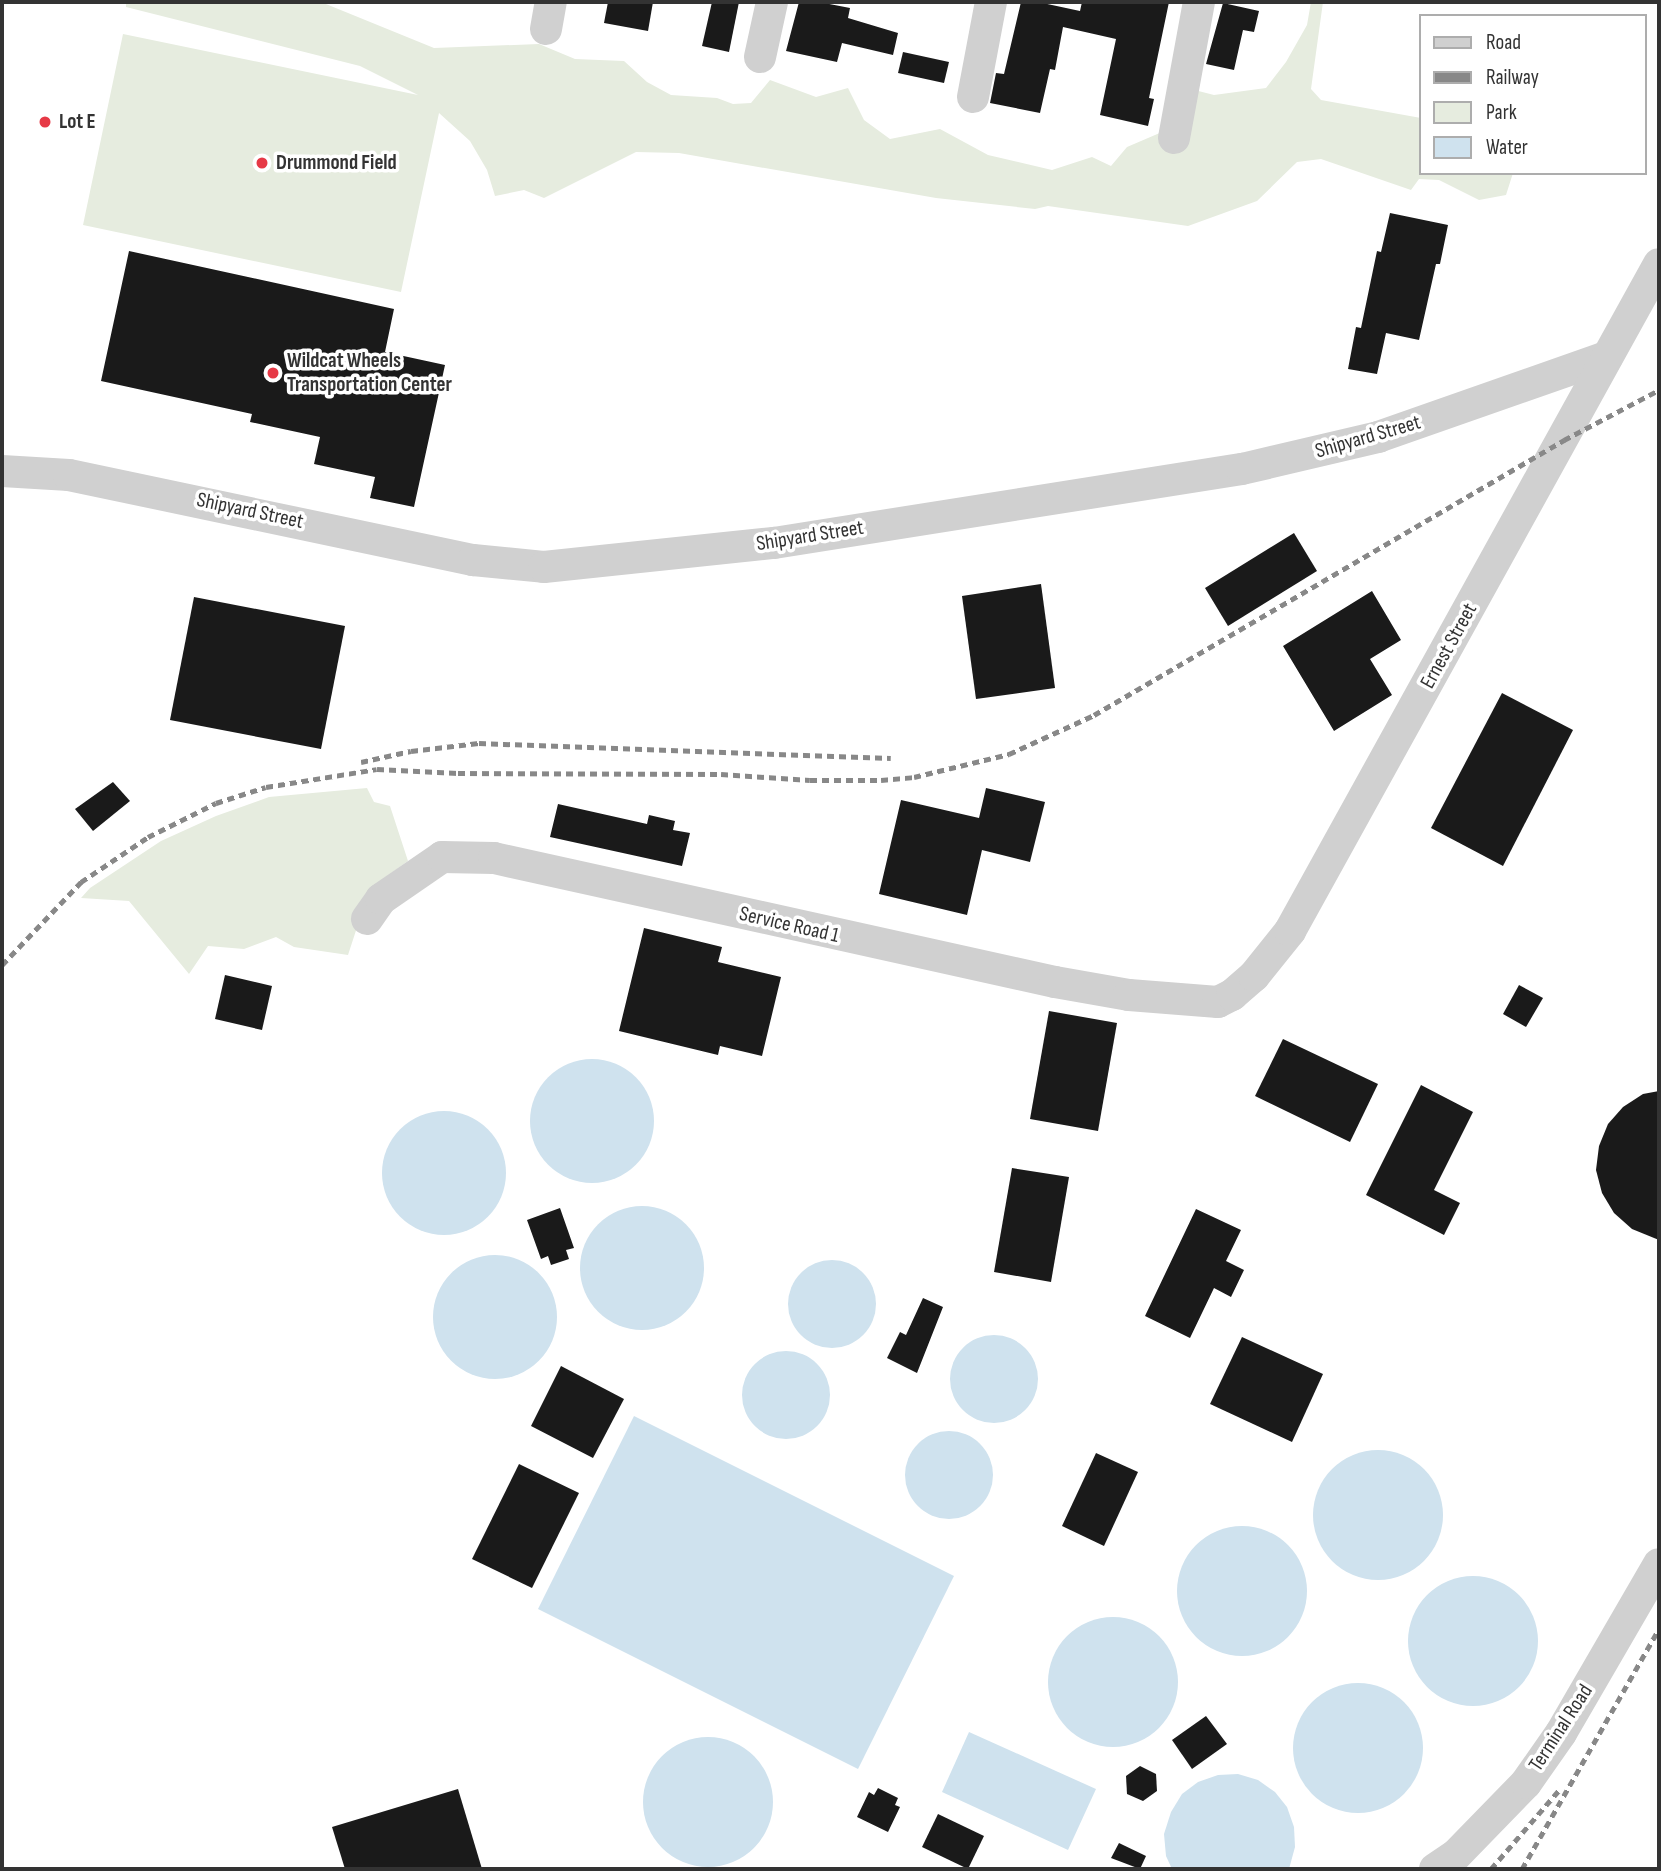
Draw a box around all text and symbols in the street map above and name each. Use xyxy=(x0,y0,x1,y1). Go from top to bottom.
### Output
legend xyxy=(1420,14,1647,175)
text: Road xyxy=(1486,30,1521,55)
text: Railway xyxy=(1486,65,1539,90)
text: Park xyxy=(1486,100,1517,125)
place label: Lot E xyxy=(59,109,96,135)
marker: Lot E xyxy=(37,114,53,130)
text: Water xyxy=(1486,135,1528,160)
place label: Drummond Field xyxy=(276,150,397,176)
marker: Drummond Field xyxy=(254,155,270,171)
place label: Wildcat Wheels Transportation Center xyxy=(287,348,452,398)
marker: Wildcat Wheels Transportation Center xyxy=(265,365,281,381)
street label: Shipyard Street xyxy=(1312,410,1424,464)
street label: Shipyard Street xyxy=(194,487,306,535)
street label: Shipyard Street xyxy=(755,515,865,557)
street label: Ernest Street xyxy=(1415,599,1483,693)
street label: Service Road 1 xyxy=(737,901,841,949)
street label: Terminal Road xyxy=(1524,1680,1598,1776)

